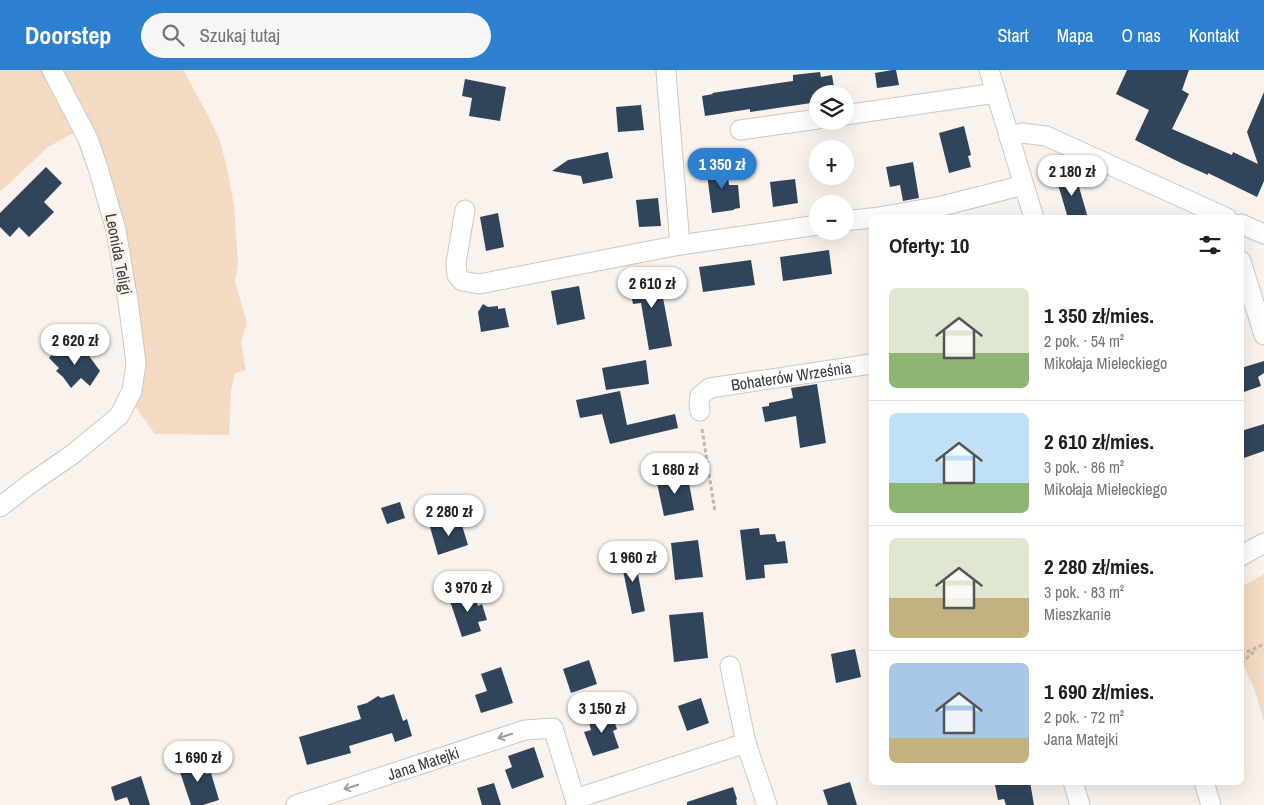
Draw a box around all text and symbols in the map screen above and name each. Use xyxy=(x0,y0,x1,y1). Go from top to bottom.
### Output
search box xyxy=(141,13,491,58)
text: Doorstep xyxy=(25,19,111,51)
icon: search xyxy=(159,21,187,49)
text: Szukaj tutaj xyxy=(199,22,280,48)
text: Start xyxy=(997,23,1029,48)
text: Mapa xyxy=(1057,23,1094,48)
text: O nas xyxy=(1122,23,1161,48)
text: Kontakt xyxy=(1189,23,1239,48)
map controls xyxy=(809,85,854,240)
button: layers xyxy=(809,85,854,130)
button: + xyxy=(809,140,854,185)
pin: 1 350 zł xyxy=(670,148,774,190)
text: 1 350 zł xyxy=(699,153,745,175)
pin: 2 180 zł xyxy=(1020,154,1124,197)
text: 2 180 zł xyxy=(1049,160,1095,182)
button: − xyxy=(809,195,854,240)
street label: Leonida Teligi xyxy=(100,212,138,296)
text: Oferty: 10 xyxy=(889,231,969,260)
icon: filters xyxy=(1196,231,1224,259)
pin: 2 610 zł xyxy=(600,266,704,309)
text: 2 610 zł xyxy=(629,272,675,294)
text: 1 350 zł/mies. xyxy=(1044,301,1154,330)
icon: home xyxy=(929,308,989,368)
pin: 2 620 zł xyxy=(23,324,127,366)
text: 2 620 zł xyxy=(52,329,98,351)
text: 2 pok. · 54 m² xyxy=(1044,330,1124,352)
text: Mikołaja Mieleckiego xyxy=(1044,352,1167,374)
street label: Bohaterów Września xyxy=(729,356,854,396)
text: 2 610 zł/mies. xyxy=(1044,427,1154,456)
icon: home xyxy=(929,433,989,493)
pin: 1 680 zł xyxy=(623,452,727,495)
text: 3 pok. · 86 m² xyxy=(1044,456,1124,478)
text: 1 680 zł xyxy=(652,458,698,480)
text: Mikołaja Mieleckiego xyxy=(1044,478,1167,500)
pin: 2 280 zł xyxy=(397,494,501,537)
text: 2 280 zł xyxy=(426,500,472,522)
pin: 1 960 zł xyxy=(581,540,685,583)
text: 1 960 zł xyxy=(610,546,656,568)
text: 2 280 zł/mies. xyxy=(1044,552,1154,581)
icon: home xyxy=(929,558,989,618)
pin: 3 970 zł xyxy=(416,570,520,613)
text: 3 970 zł xyxy=(445,576,491,598)
text: 3 pok. · 83 m² xyxy=(1044,581,1124,603)
text: Mieszkanie xyxy=(1044,603,1111,625)
text: 1 690 zł/mies. xyxy=(1044,677,1154,706)
icon: home xyxy=(929,683,989,743)
pin: 3 150 zł xyxy=(550,692,654,734)
text: 3 150 zł xyxy=(579,697,625,719)
text: 2 pok. · 72 m² xyxy=(1044,706,1124,728)
text: Jana Matejki xyxy=(1044,728,1118,750)
one-way arrow xyxy=(498,732,513,741)
pin: 1 690 zł xyxy=(146,740,250,783)
street label: Jana Matejki xyxy=(385,741,462,785)
text: 1 690 zł xyxy=(175,746,221,768)
one-way arrow xyxy=(343,783,359,792)

